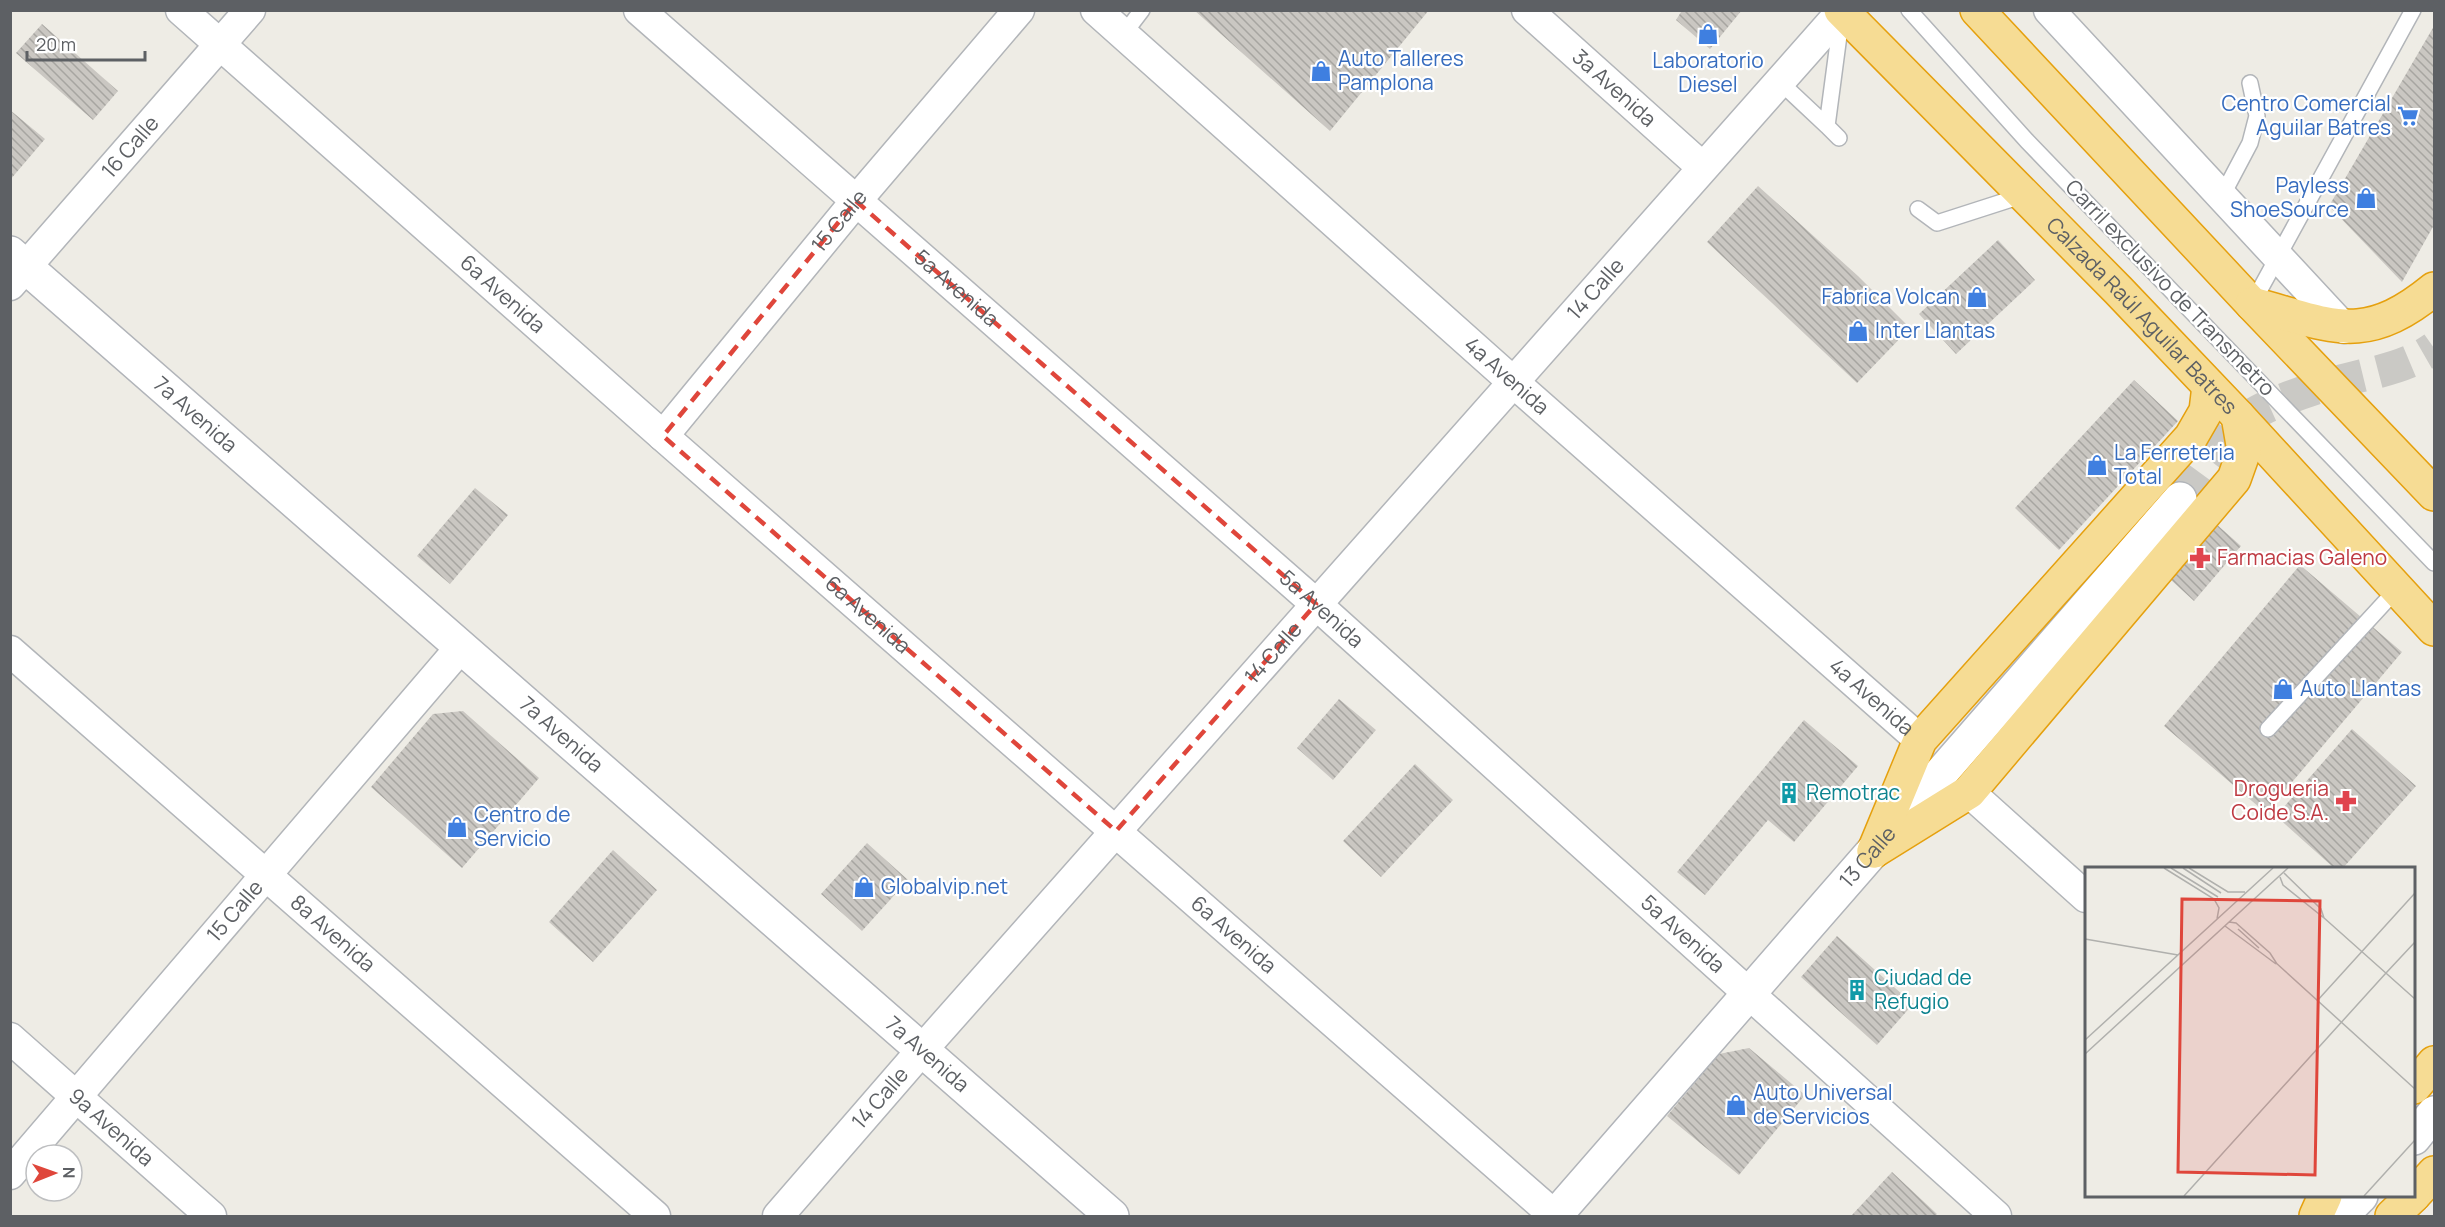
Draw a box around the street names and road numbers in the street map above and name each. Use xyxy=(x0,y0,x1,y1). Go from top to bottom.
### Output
street label: 3a Avenida xyxy=(1567,42,1663,132)
street label: 16 Calle xyxy=(95,109,165,184)
street label: Carril exclusivo de Transmetro xyxy=(2060,173,2282,402)
street label: 15 Calle xyxy=(805,183,873,258)
street label: Calzada Raúl Aguilar Batres xyxy=(2041,211,2244,420)
street label: 5a Avenida xyxy=(908,243,1005,332)
street label: 6a Avenida xyxy=(454,248,552,339)
street label: 14 Calle xyxy=(1560,252,1630,325)
street label: 4a Avenida xyxy=(1459,330,1556,420)
street label: 7a Avenida xyxy=(148,370,244,458)
street label: 5a Avenida xyxy=(1274,563,1370,653)
street label: 6a Avenida xyxy=(819,569,917,659)
street label: 14 Calle xyxy=(1238,616,1308,689)
street label: 4a Avenida xyxy=(1824,651,1920,741)
street label: 7a Avenida xyxy=(514,690,610,778)
street label: 13 Calle xyxy=(1833,820,1902,893)
street label: 15 Calle xyxy=(200,874,269,947)
street label: 8a Avenida xyxy=(285,888,382,978)
street label: 5a Avenida xyxy=(1635,888,1731,979)
street label: 6a Avenida xyxy=(1185,889,1283,979)
street label: 7a Avenida xyxy=(880,1009,976,1098)
street label: 14 Calle xyxy=(845,1061,914,1134)
street label: 9a Avenida xyxy=(63,1081,160,1172)

